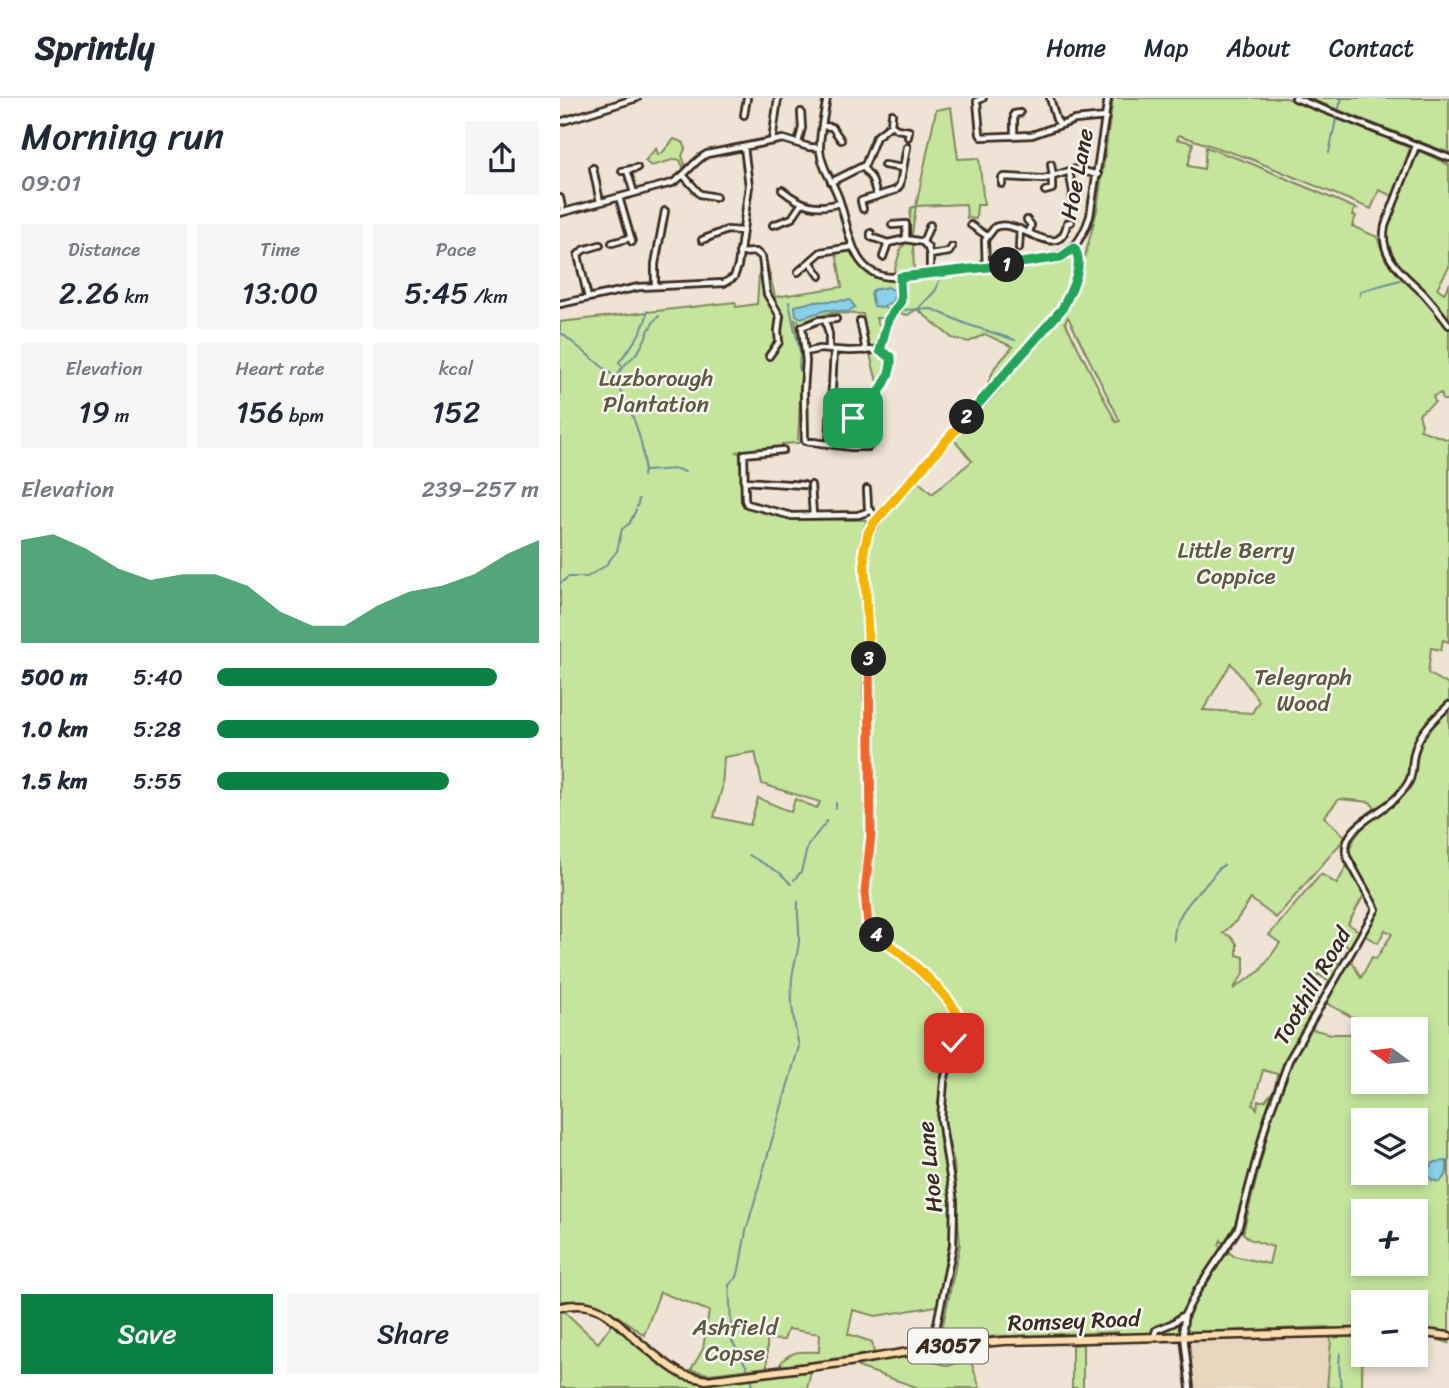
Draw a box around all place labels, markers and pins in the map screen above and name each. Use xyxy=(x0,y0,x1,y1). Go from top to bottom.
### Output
pin: 1 xyxy=(990,248,1024,282)
pin xyxy=(823,388,883,448)
pin: 2 xyxy=(950,400,984,434)
pin: 3 xyxy=(852,642,886,676)
pin: 4 xyxy=(860,918,894,952)
pin xyxy=(924,1013,984,1073)

